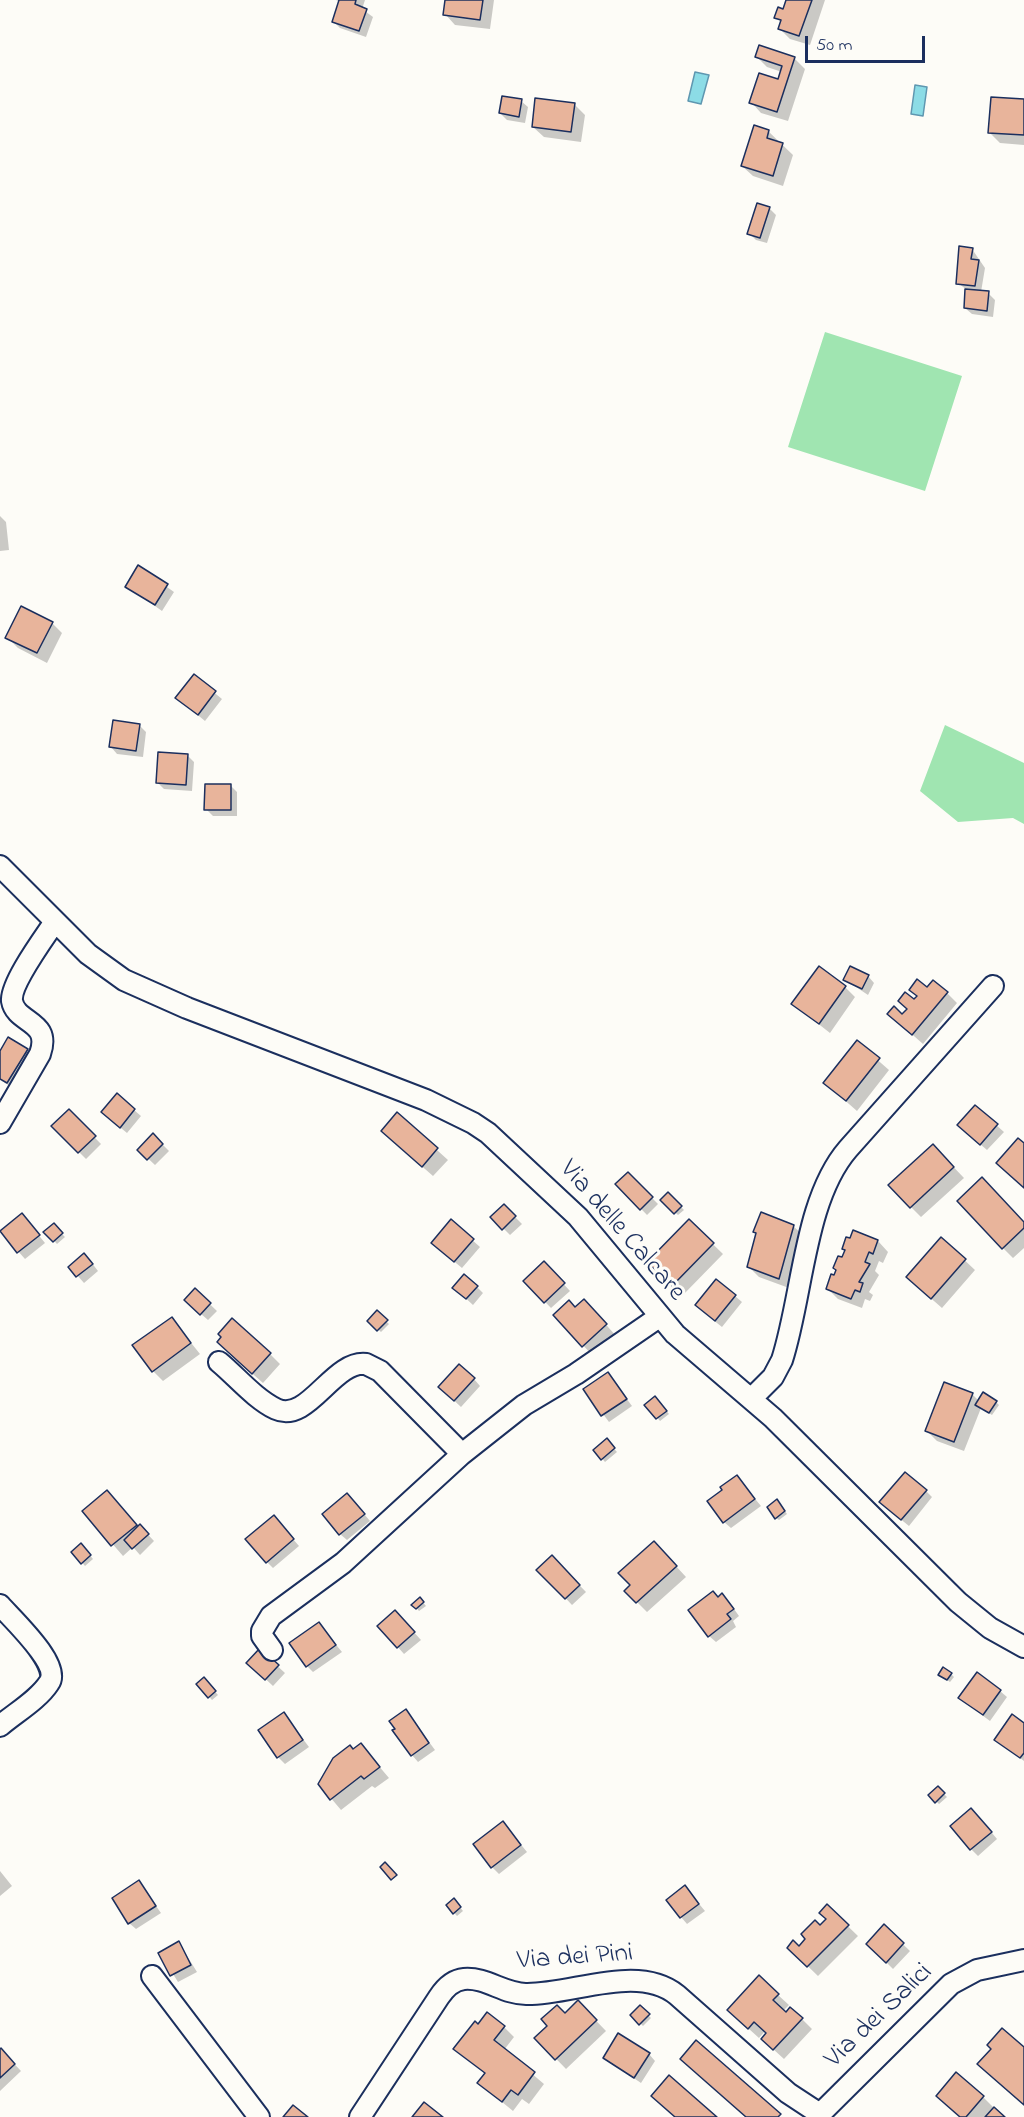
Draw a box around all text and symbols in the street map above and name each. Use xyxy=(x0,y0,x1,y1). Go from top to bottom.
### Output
scale bar xyxy=(808,24,928,62)
text: 50 m xyxy=(816,33,853,59)
street label: Via delle Calcare xyxy=(551,1155,691,1309)
street label: Via dei Pini xyxy=(516,1939,634,1979)
street label: Via dei Salici xyxy=(819,1958,941,2076)

